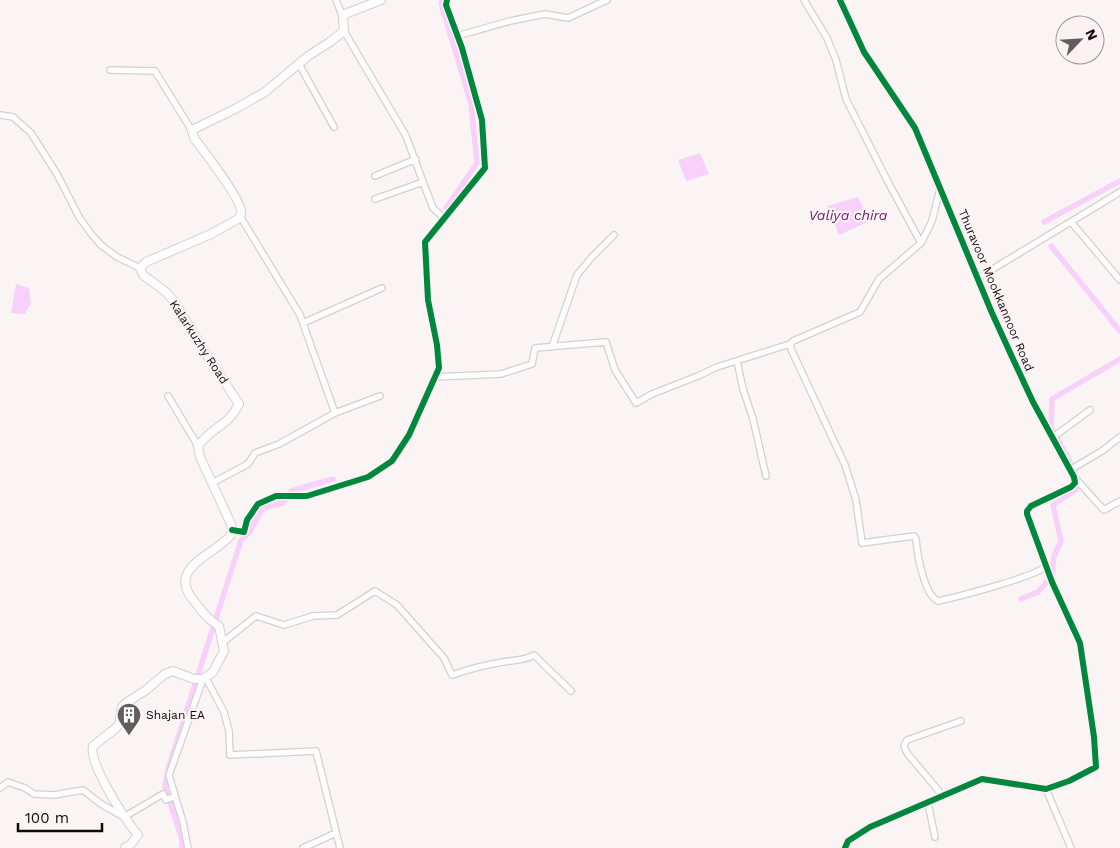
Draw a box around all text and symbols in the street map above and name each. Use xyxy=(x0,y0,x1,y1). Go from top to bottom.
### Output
north arrow xyxy=(1055,15,1105,65)
text: N xyxy=(1082,26,1101,43)
water label: Valiya chira xyxy=(809,207,888,223)
street label: Thuravoor Mookkannoor Road xyxy=(955,207,1037,373)
street label: Kalarkuzhy Road xyxy=(167,298,231,386)
building icon: Shajan EA xyxy=(116,702,142,736)
place label: Shajan EA xyxy=(146,708,205,722)
scale bar xyxy=(18,800,101,832)
text: 100 m xyxy=(25,809,69,827)

